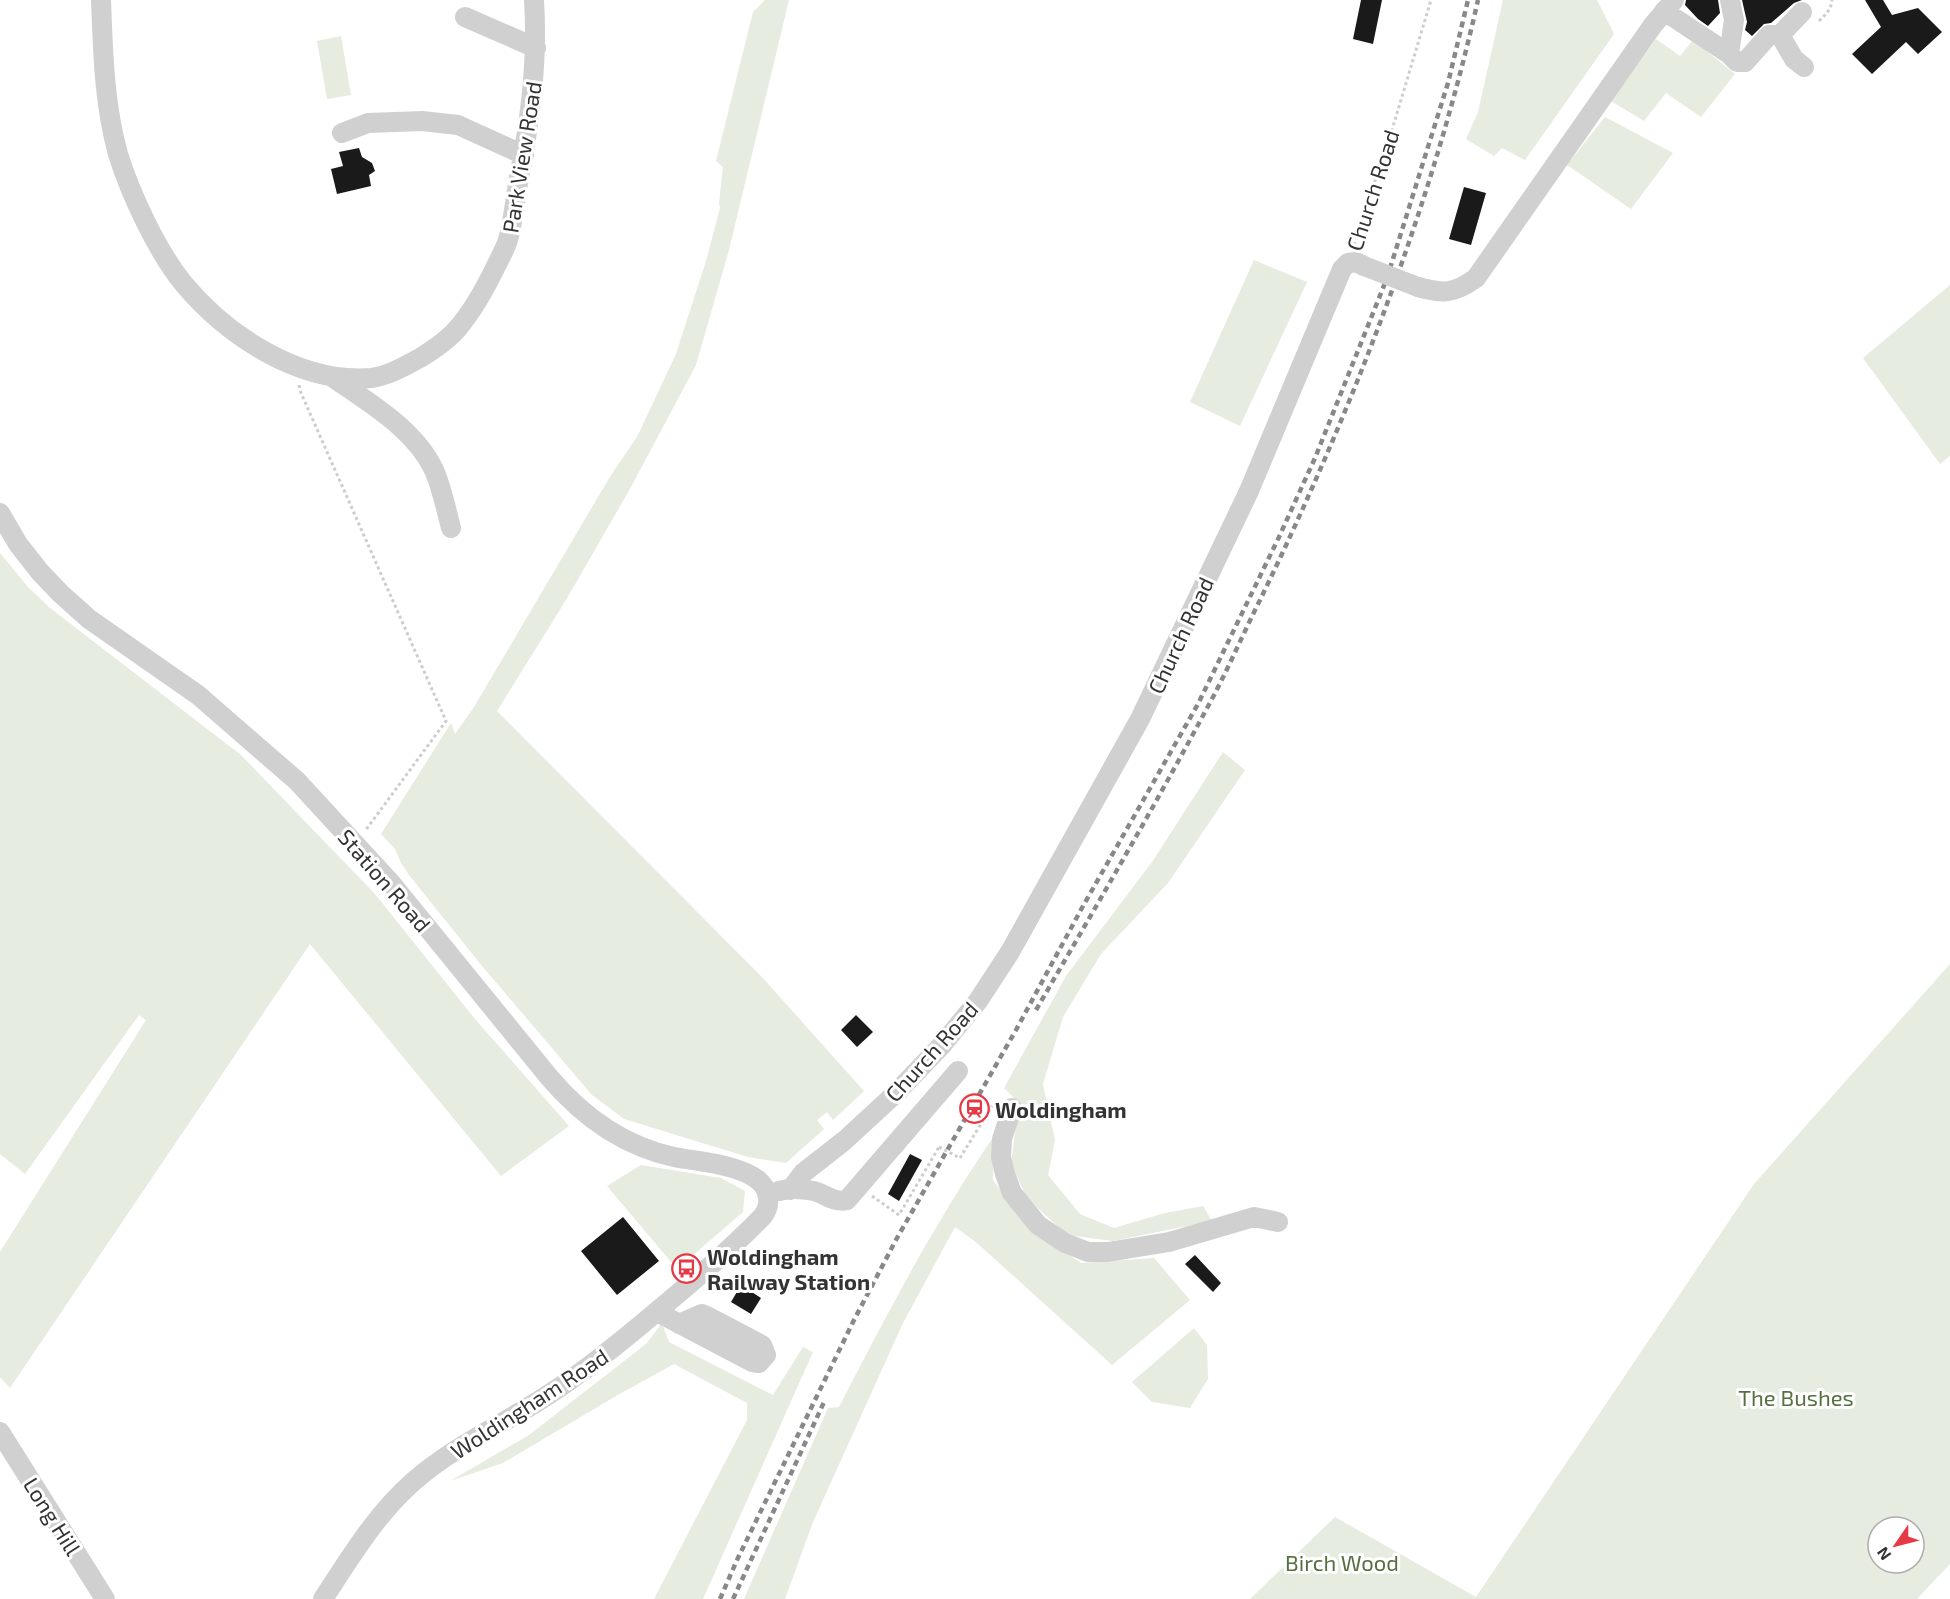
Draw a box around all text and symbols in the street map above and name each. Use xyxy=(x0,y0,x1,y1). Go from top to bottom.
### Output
street label: Park View Road xyxy=(496,79,546,235)
street label: Church Road xyxy=(1340,126,1404,254)
street label: Church Road xyxy=(1142,573,1218,697)
street label: Station Road xyxy=(333,823,437,937)
street label: Church Road xyxy=(879,996,983,1106)
station icon: Woldingham xyxy=(958,1093,990,1125)
place label: Woldingham xyxy=(995,1096,1127,1122)
place label: Woldingham Railway Station xyxy=(707,1243,870,1295)
bus stop icon: Woldingham Railway Station xyxy=(670,1253,702,1285)
street label: Woldingham Road xyxy=(445,1342,613,1464)
park label: The Bushes xyxy=(1738,1384,1854,1410)
street label: Long Hill xyxy=(19,1472,87,1560)
north arrow xyxy=(1866,1515,1926,1575)
text: N xyxy=(1872,1544,1894,1564)
park label: Birch Wood xyxy=(1285,1549,1399,1575)

